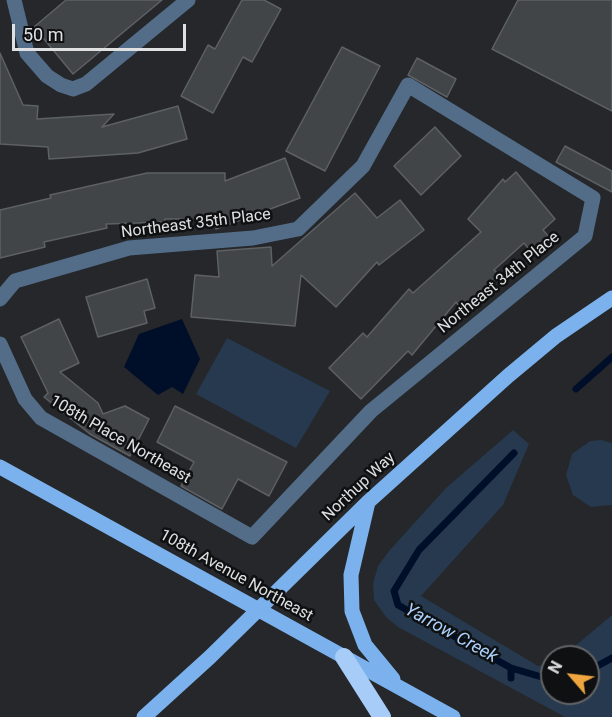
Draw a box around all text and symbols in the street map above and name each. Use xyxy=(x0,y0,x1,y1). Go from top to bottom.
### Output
scale bar xyxy=(15,12,189,50)
text: 50 m xyxy=(23,24,63,45)
street label: Northeast 35th Place xyxy=(120,205,272,243)
street label: Northeast 34th Place xyxy=(434,228,564,338)
street label: 108th Place Northeast xyxy=(46,392,194,488)
street label: Northup Way xyxy=(319,449,399,525)
street label: 108th Avenue Northeast xyxy=(156,526,316,626)
water label: Yarrow Creek xyxy=(401,600,501,668)
north arrow xyxy=(540,645,600,705)
text: N xyxy=(544,658,566,677)

